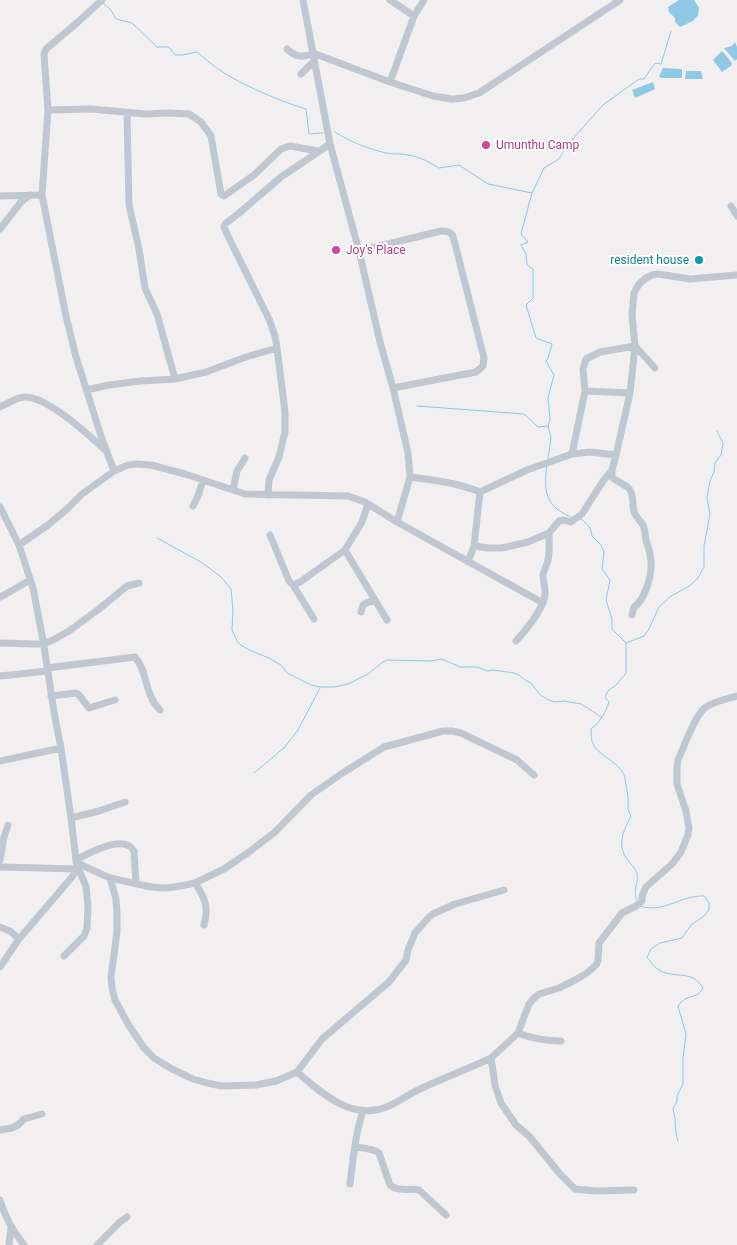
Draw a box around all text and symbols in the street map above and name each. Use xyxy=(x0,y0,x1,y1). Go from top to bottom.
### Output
place label: Umunthu Camp xyxy=(496,138,580,152)
marker: Umunthu Camp xyxy=(480,139,492,151)
place label: Joy's Place xyxy=(346,243,406,257)
marker: Joy's Place xyxy=(330,244,342,256)
place label: resident house xyxy=(610,253,689,267)
marker: resident house xyxy=(693,254,705,266)

